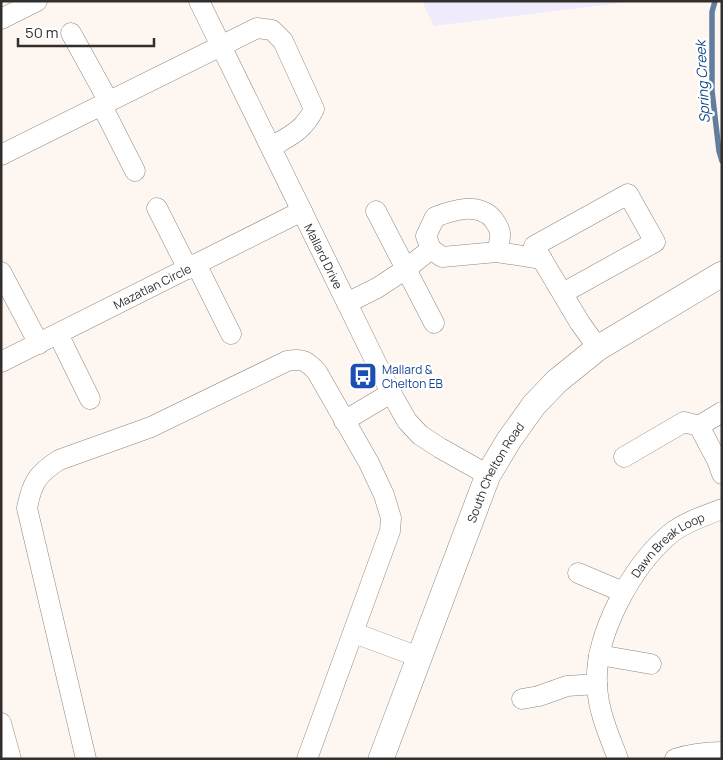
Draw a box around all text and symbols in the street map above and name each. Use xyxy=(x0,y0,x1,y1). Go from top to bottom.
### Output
scale bar xyxy=(18,15,154,47)
text: 50 m xyxy=(25,22,59,43)
water label: Spring Creek xyxy=(690,38,714,124)
street label: Mallard Drive xyxy=(301,220,347,292)
street label: Mazatlan Circle xyxy=(110,260,194,313)
bus stop icon: Mallard & Chelton EB xyxy=(348,361,378,391)
place label: Mallard & Chelton EB xyxy=(382,361,443,392)
street label: South Chelton Road xyxy=(462,419,528,525)
street label: Dawn Break Loop xyxy=(627,508,707,581)

